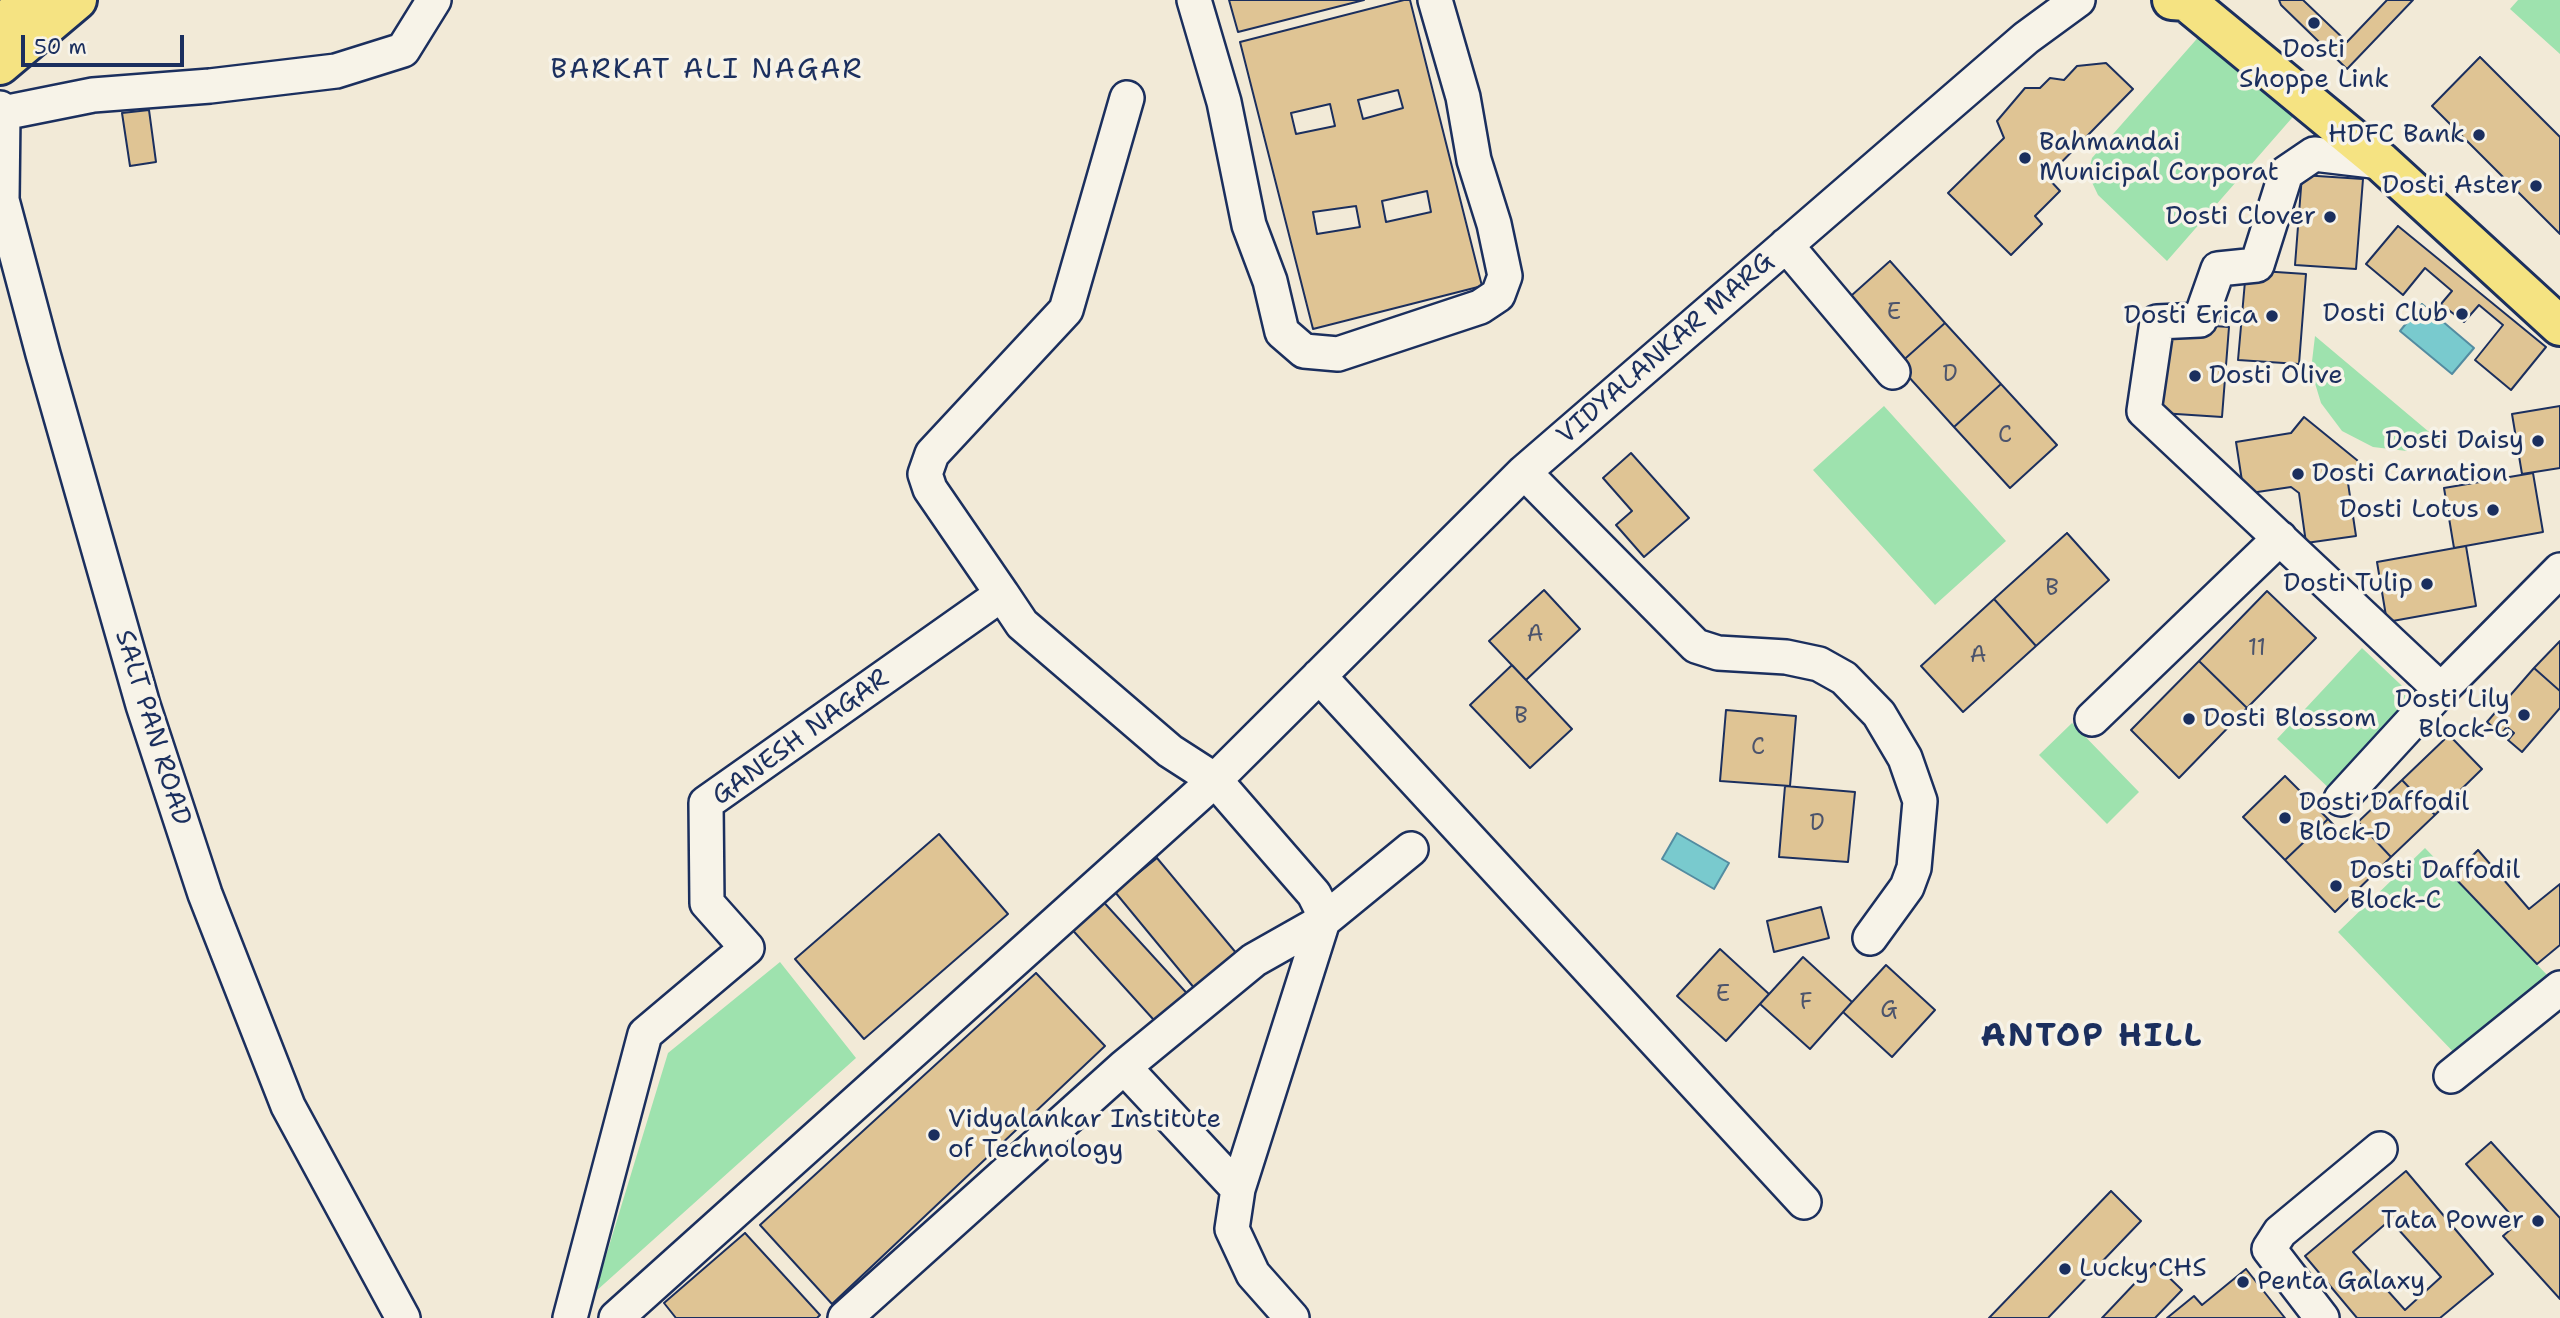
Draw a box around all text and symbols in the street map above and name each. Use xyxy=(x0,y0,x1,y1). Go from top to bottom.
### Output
marker: Dosti Shoppe Link xyxy=(2306,15,2322,31)
scale bar xyxy=(24,21,187,65)
text: 50 m xyxy=(34,33,87,61)
place label: Dosti Shoppe Link xyxy=(2239,34,2389,96)
district label: BARKAT ALI NAGAR xyxy=(552,54,862,88)
place label: HDFC Bank xyxy=(2328,119,2465,151)
place label: Bahmandai Municipal Corporat xyxy=(2039,127,2279,188)
marker: HDFC Bank xyxy=(2471,127,2487,143)
marker: Bahmandai Municipal Corporat xyxy=(2017,150,2033,166)
place label: Dosti Aster xyxy=(2382,170,2522,202)
marker: Dosti Aster xyxy=(2528,178,2544,194)
place label: Dosti Clover xyxy=(2165,201,2316,233)
marker: Dosti Clover xyxy=(2322,209,2338,225)
street label: VIDYALANKAR MARG xyxy=(1551,246,1781,452)
place label: Dosti Club xyxy=(2323,298,2448,330)
house number: E xyxy=(1887,299,1901,327)
place label: Dosti Erica xyxy=(2124,300,2258,332)
marker: Dosti Club xyxy=(2454,306,2470,322)
marker: Dosti Erica xyxy=(2264,308,2280,324)
place label: Dosti Olive xyxy=(2209,360,2343,392)
house number: D xyxy=(1942,361,1958,389)
marker: Dosti Olive xyxy=(2187,368,2203,384)
house number: C xyxy=(1998,422,2012,450)
place label: Dosti Daisy xyxy=(2385,425,2524,457)
marker: Dosti Daisy xyxy=(2530,433,2546,449)
place label: Dosti Carnation xyxy=(2312,458,2508,490)
marker: Dosti Carnation xyxy=(2290,466,2306,482)
place label: Dosti Lotus xyxy=(2340,494,2479,526)
marker: Dosti Lotus xyxy=(2485,502,2501,518)
place label: Dosti Tulip xyxy=(2283,568,2413,600)
house number: B xyxy=(2045,575,2059,603)
marker: Dosti Tulip xyxy=(2419,576,2435,592)
house number: A xyxy=(1527,621,1543,649)
street label: SALT PAN ROAD xyxy=(107,626,197,830)
house number: 11 xyxy=(2248,635,2266,663)
house number: A xyxy=(1970,642,1986,670)
street label: GANESH NAGAR xyxy=(707,663,895,813)
place label: Dosti Lily Block-C xyxy=(2395,684,2510,746)
house number: B xyxy=(1514,703,1528,731)
place label: Dosti Blossom xyxy=(2203,703,2376,735)
marker: Dosti Lily Block-C xyxy=(2516,707,2532,723)
marker: Dosti Blossom xyxy=(2181,711,2197,727)
house number: C xyxy=(1751,734,1765,762)
place label: Dosti Daffodil Block-D xyxy=(2299,787,2469,848)
house number: D xyxy=(1809,810,1825,838)
marker: Dosti Daffodil Block-D xyxy=(2277,810,2293,826)
place label: Dosti Daffodil Block-C xyxy=(2350,855,2520,917)
marker: Dosti Daffodil Block-C xyxy=(2328,878,2344,894)
house number: E xyxy=(1716,981,1730,1009)
house number: F xyxy=(1799,989,1813,1017)
house number: G xyxy=(1880,997,1898,1025)
district label: ANTOP HILL xyxy=(1982,1017,2202,1057)
place label: Vidyalankar Institute of Technology xyxy=(948,1104,1221,1166)
marker: Vidyalankar Institute of Technology xyxy=(926,1127,942,1143)
place label: Tata Power xyxy=(2381,1205,2524,1237)
marker: Tata Power xyxy=(2530,1213,2546,1229)
place label: Lucky CHS xyxy=(2079,1253,2207,1285)
marker: Lucky CHS xyxy=(2057,1261,2073,1277)
place label: Penta Galaxy xyxy=(2257,1266,2425,1298)
marker: Penta Galaxy xyxy=(2235,1274,2251,1290)

